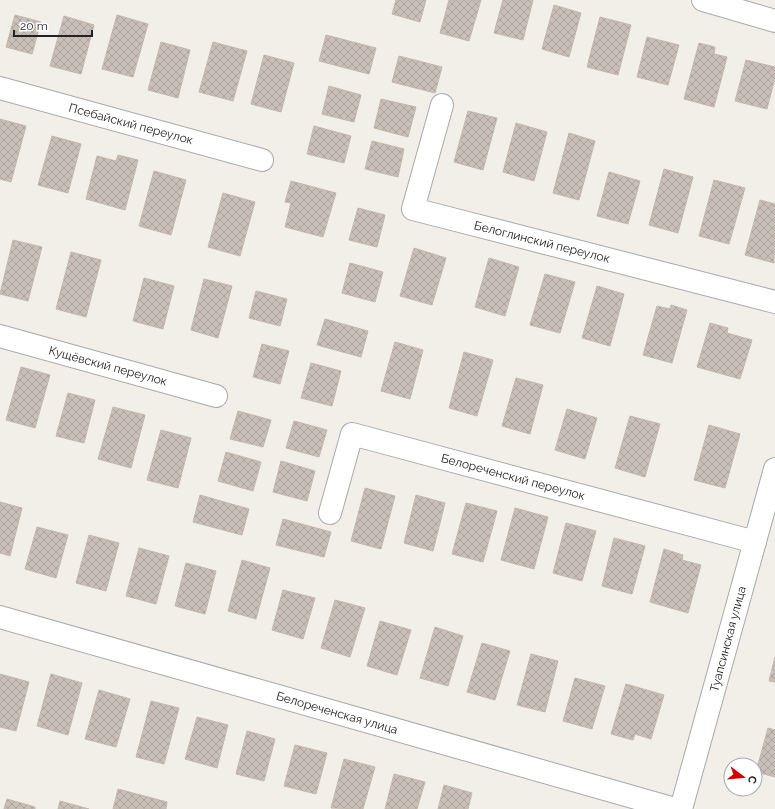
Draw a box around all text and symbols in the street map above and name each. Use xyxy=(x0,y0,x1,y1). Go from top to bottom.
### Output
scale bar xyxy=(14,12,92,38)
text: 20 m xyxy=(20,19,48,33)
street label: Псебайский переулок xyxy=(67,101,195,147)
street label: Белоглинский переулок xyxy=(473,218,611,266)
street label: Кущёвский переулок xyxy=(47,343,169,389)
street label: Белореченский переулок xyxy=(439,451,587,503)
street label: Туапсинская улица xyxy=(707,585,749,693)
street label: Белореченская улица xyxy=(275,689,399,737)
north arrow xyxy=(723,757,763,797)
text: С xyxy=(745,774,759,785)

